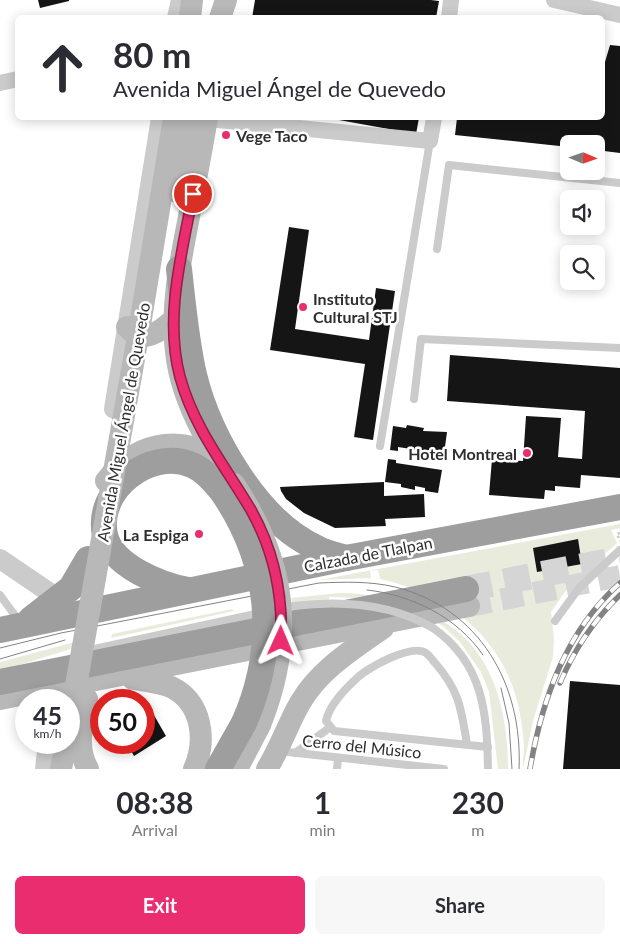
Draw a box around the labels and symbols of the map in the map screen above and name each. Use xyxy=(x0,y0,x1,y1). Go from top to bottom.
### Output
place label: Vege Taco xyxy=(235,126,307,145)
marker: Vege Taco xyxy=(220,129,232,141)
north arrow xyxy=(560,135,605,180)
pin xyxy=(172,173,214,215)
place label: Instituto Cultural STJ xyxy=(313,289,398,326)
street label: Avenida Miguel Ángel de Quevedo xyxy=(93,301,153,543)
marker: Instituto Cultural STJ xyxy=(297,301,309,313)
place label: Hotel Montreal xyxy=(408,444,517,463)
marker: Hotel Montreal xyxy=(521,447,533,459)
place label: La Espiga xyxy=(123,525,189,544)
marker: La Espiga xyxy=(193,528,205,540)
street label: Calzada de Tlalpan xyxy=(302,532,434,576)
position arrow xyxy=(254,614,306,666)
speed limit sign: 50 xyxy=(90,689,155,754)
street label: Cerro del Músico xyxy=(301,730,423,762)

